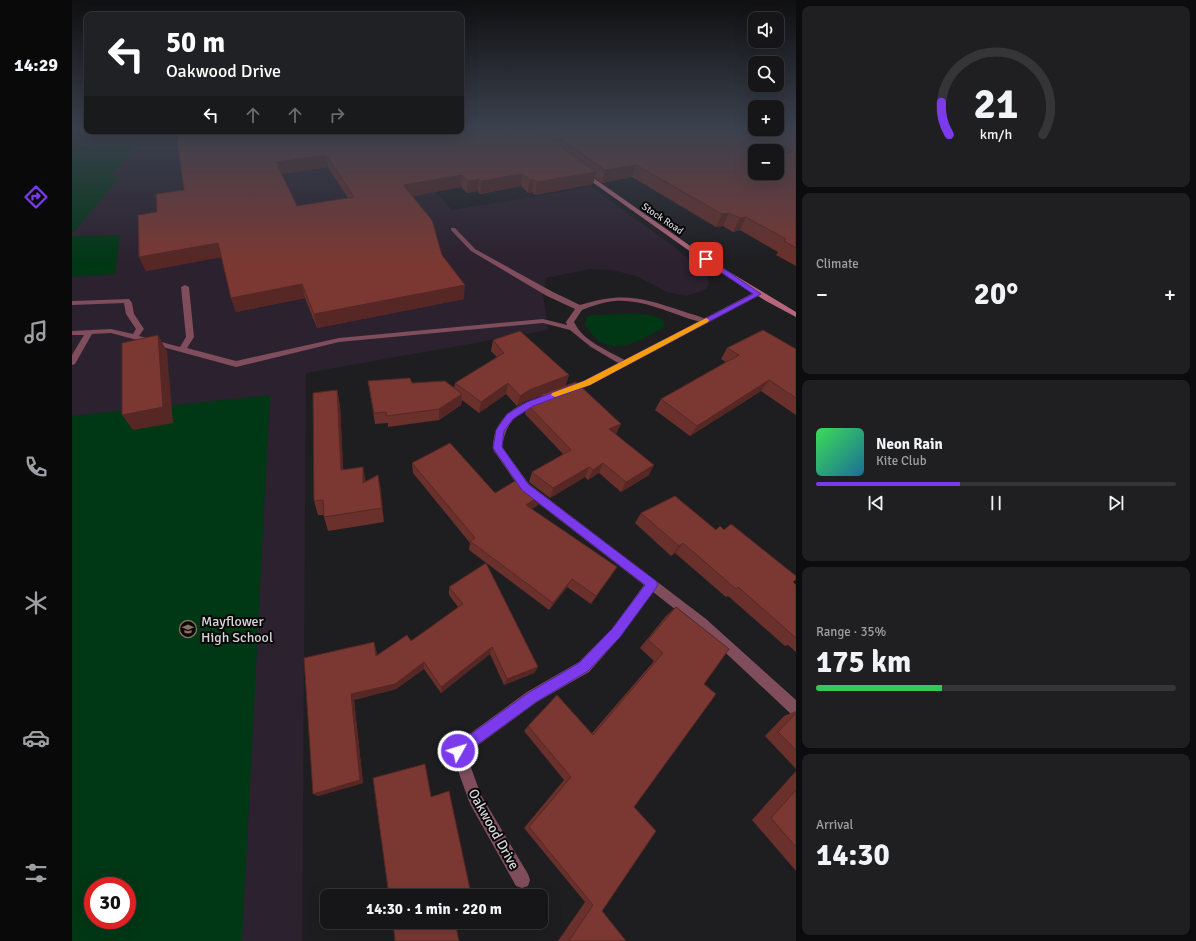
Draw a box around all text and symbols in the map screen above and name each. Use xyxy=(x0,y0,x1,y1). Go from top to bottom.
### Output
map controls xyxy=(748,12,784,180)
button: sound xyxy=(748,12,784,48)
text: 50 m xyxy=(166,26,225,60)
icon: left xyxy=(100,28,152,80)
text: 14:29 xyxy=(14,54,58,76)
button: search xyxy=(748,56,784,92)
text: Oakwood Drive xyxy=(166,60,281,82)
text: 21 xyxy=(974,78,1018,129)
button: + xyxy=(748,100,784,136)
icon: left xyxy=(200,104,222,126)
icon: ahead xyxy=(242,104,264,126)
icon: ahead xyxy=(284,104,306,126)
icon: right xyxy=(326,104,348,126)
text: km/h xyxy=(980,125,1012,142)
button: − xyxy=(748,144,784,180)
icon: directions xyxy=(22,183,50,211)
street label: Stock Road xyxy=(639,201,685,237)
pin xyxy=(689,242,723,276)
icon: arrive xyxy=(695,248,717,270)
text: Climate xyxy=(816,256,859,272)
text: 20° xyxy=(974,276,1018,313)
text: − xyxy=(816,281,828,308)
text: + xyxy=(1164,281,1176,308)
icon: music xyxy=(22,318,50,346)
text: Neon Rain xyxy=(876,435,943,453)
icon: phone xyxy=(22,453,50,481)
text: Kite Club xyxy=(876,453,927,469)
icon: previous xyxy=(865,492,887,514)
icon: pause xyxy=(985,492,1007,514)
icon: next xyxy=(1105,492,1127,514)
icon: climate xyxy=(22,589,50,617)
place label: Mayflower High School xyxy=(201,613,273,646)
school or university icon: Mayflower High School xyxy=(178,619,198,639)
text: Range · 35% xyxy=(816,624,886,640)
text: 175 km xyxy=(816,644,911,681)
icon: car xyxy=(22,724,50,752)
position arrow xyxy=(437,730,479,772)
street label: Oakwood Drive xyxy=(464,786,523,872)
text: Arrival xyxy=(816,817,853,833)
text: 14:30 xyxy=(816,837,890,874)
icon: filters xyxy=(22,859,50,887)
speed limit sign: 30 xyxy=(84,877,136,929)
text: 14:30 · 1 min · 220 m xyxy=(366,900,502,918)

